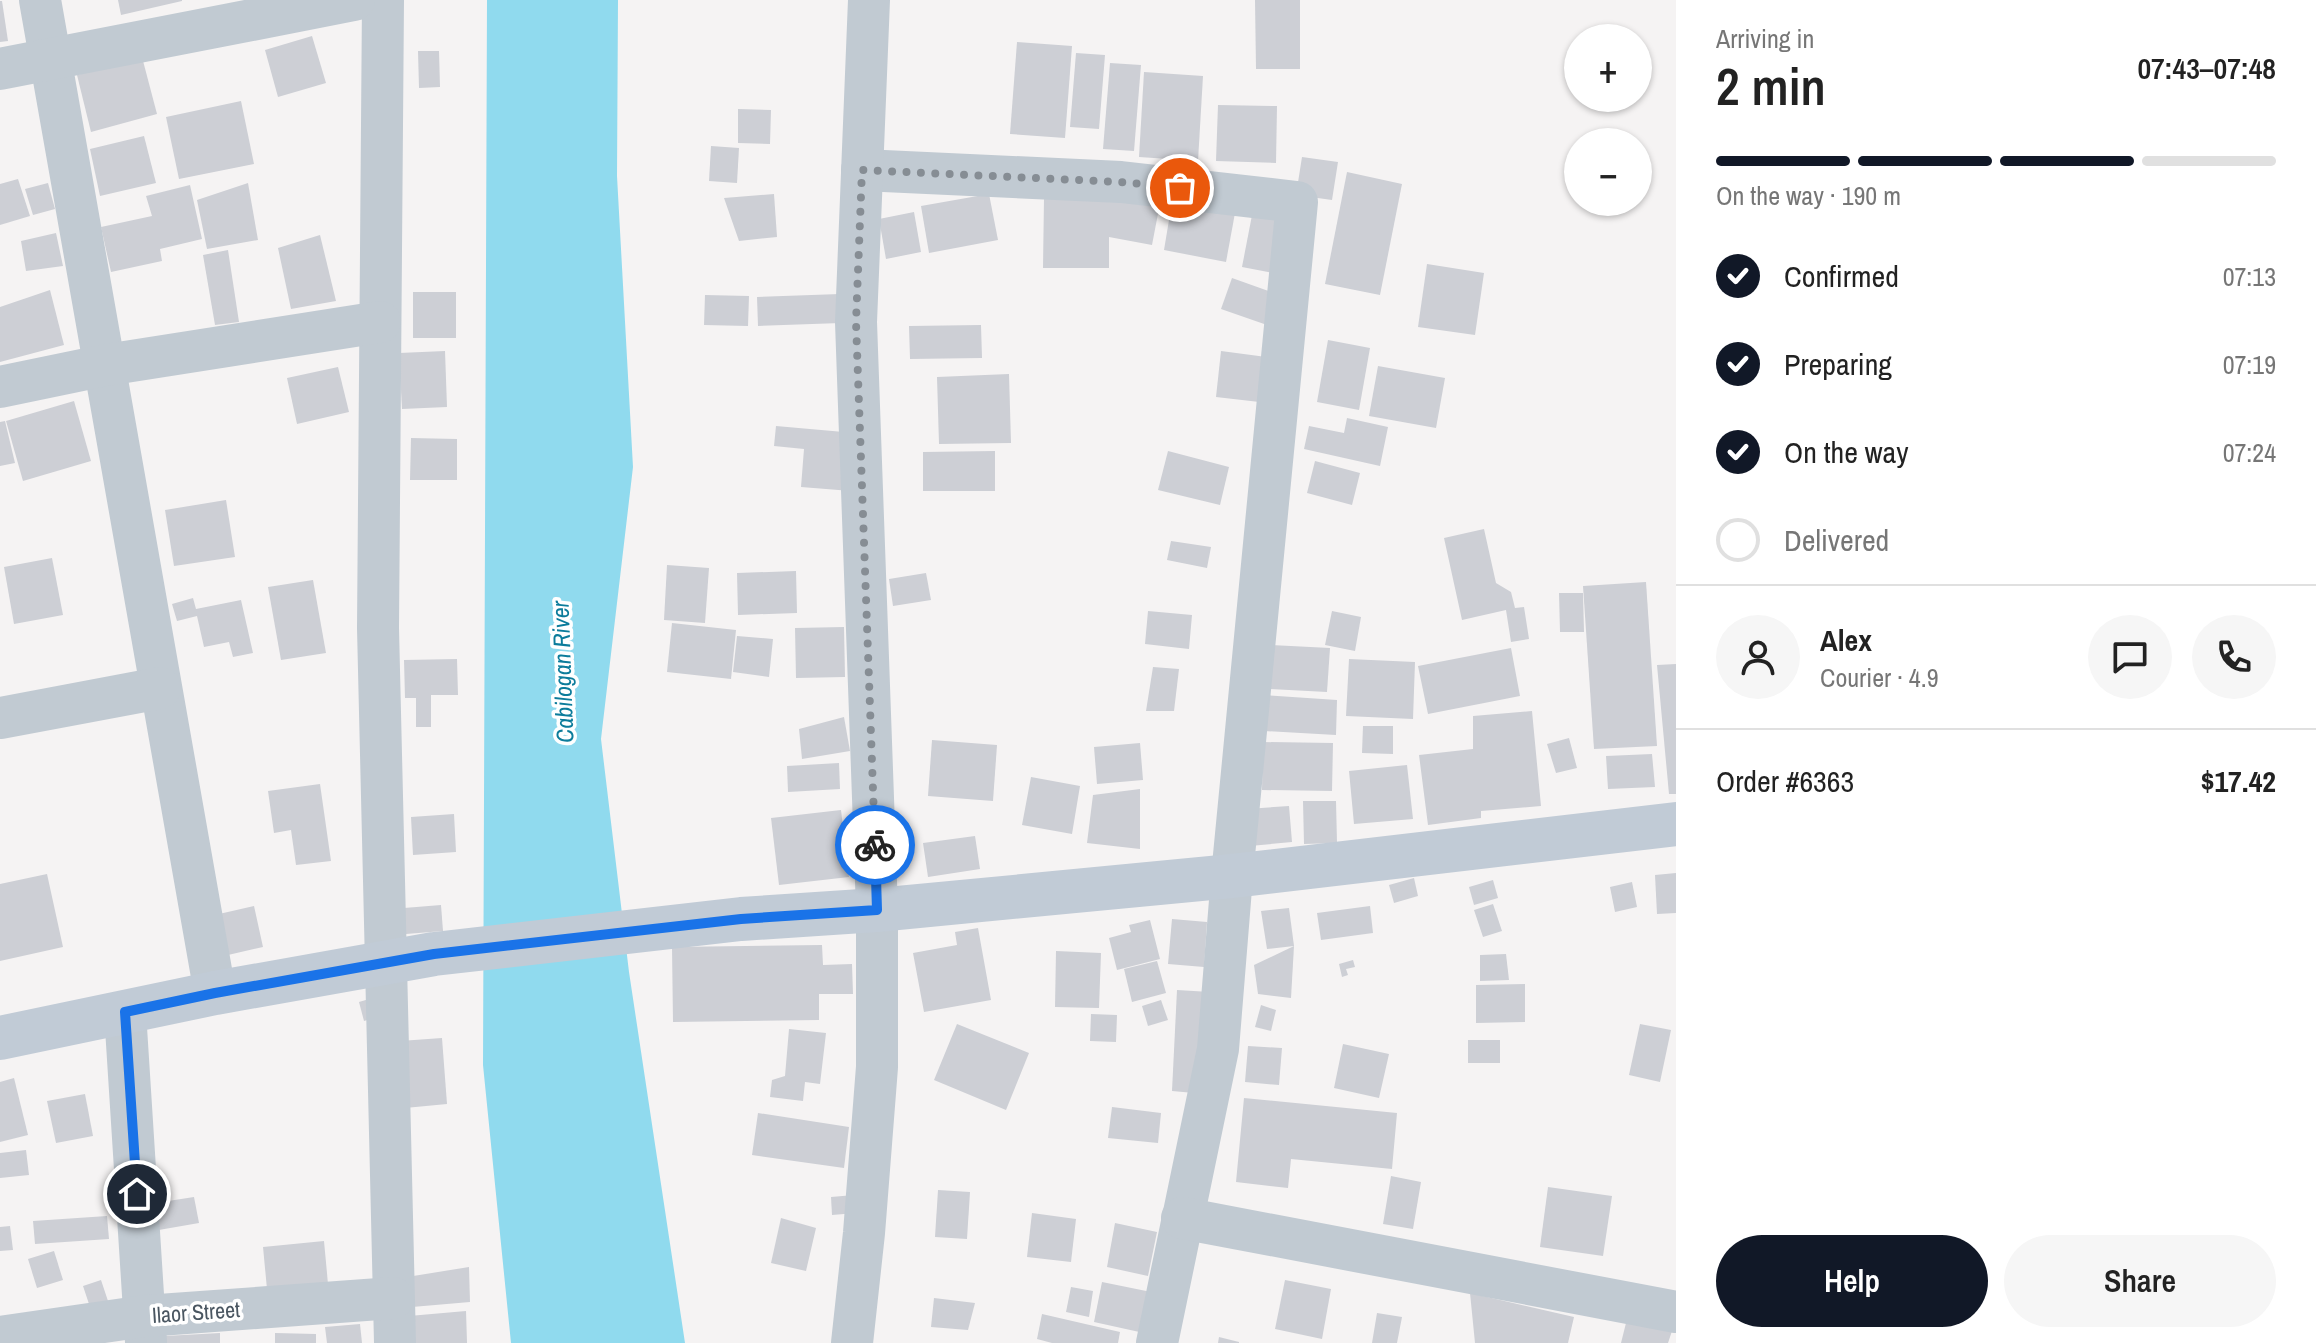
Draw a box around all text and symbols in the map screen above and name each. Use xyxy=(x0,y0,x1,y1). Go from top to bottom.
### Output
text: Arriving in xyxy=(1716,21,1814,56)
map controls xyxy=(1564,24,1652,216)
button: + xyxy=(1564,24,1652,112)
text: 07:43–07:48 xyxy=(2137,48,2276,88)
text: 2 min xyxy=(1716,51,1826,121)
button: − xyxy=(1564,128,1652,216)
pin xyxy=(1146,154,1214,222)
icon: bag xyxy=(1158,166,1202,210)
text: On the way · 190 m xyxy=(1716,178,1901,213)
icon: check xyxy=(1716,254,1760,298)
text: Confirmed xyxy=(1784,256,1899,296)
text: 07:13 xyxy=(2223,259,2276,294)
icon: check xyxy=(1716,342,1760,386)
text: Preparing xyxy=(1784,344,1892,384)
text: 07:19 xyxy=(2223,347,2276,382)
icon: check xyxy=(1716,430,1760,474)
text: On the way xyxy=(1784,432,1908,472)
text: 07:24 xyxy=(2223,435,2276,470)
text: Delivered xyxy=(1784,520,1889,560)
water label: Cabilogan River xyxy=(543,599,580,744)
button: person xyxy=(1716,615,1800,699)
button: chat xyxy=(2088,615,2172,699)
button: phone xyxy=(2192,615,2276,699)
text: Alex xyxy=(1820,620,1872,660)
text: Courier · 4.9 xyxy=(1820,660,1939,695)
text: Order #6363 xyxy=(1716,761,1854,801)
text: $17.42 xyxy=(2201,761,2276,801)
courier xyxy=(835,805,915,885)
icon: bike xyxy=(853,823,897,867)
pin xyxy=(103,1160,171,1228)
icon: home xyxy=(115,1172,159,1216)
button: Help xyxy=(1716,1235,1988,1327)
button: Share xyxy=(2004,1235,2276,1327)
street label: Ilaor Street xyxy=(151,1294,241,1330)

